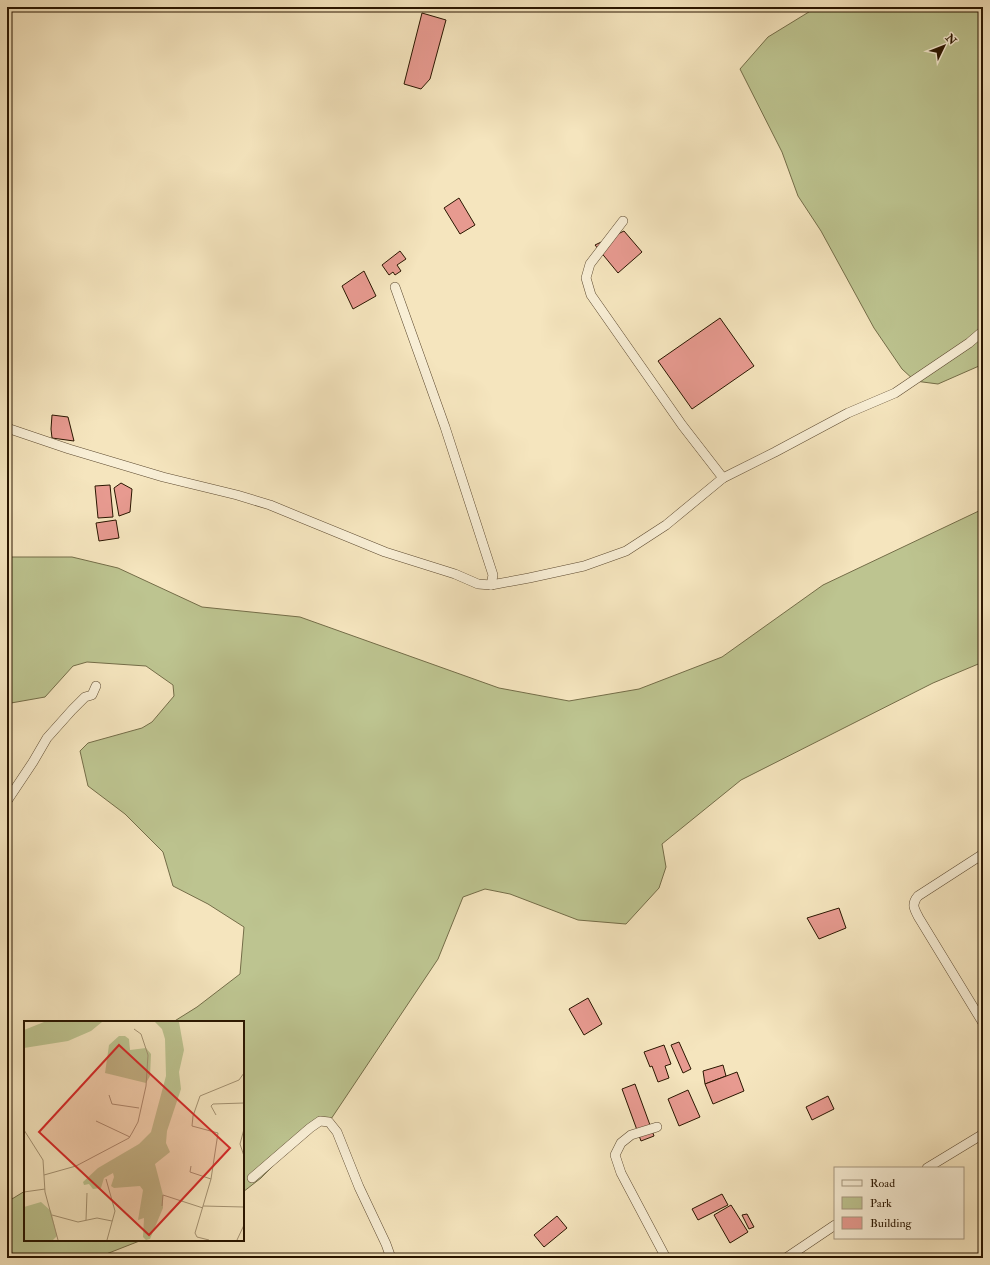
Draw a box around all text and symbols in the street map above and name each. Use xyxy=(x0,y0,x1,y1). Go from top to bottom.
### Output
north arrow xyxy=(924,26,964,66)
text: N xyxy=(942,31,960,48)
inset map xyxy=(24,1021,244,1241)
legend xyxy=(834,1167,964,1239)
text: Road xyxy=(870,1176,895,1191)
text: Park xyxy=(870,1196,892,1211)
text: Building xyxy=(870,1216,913,1231)

